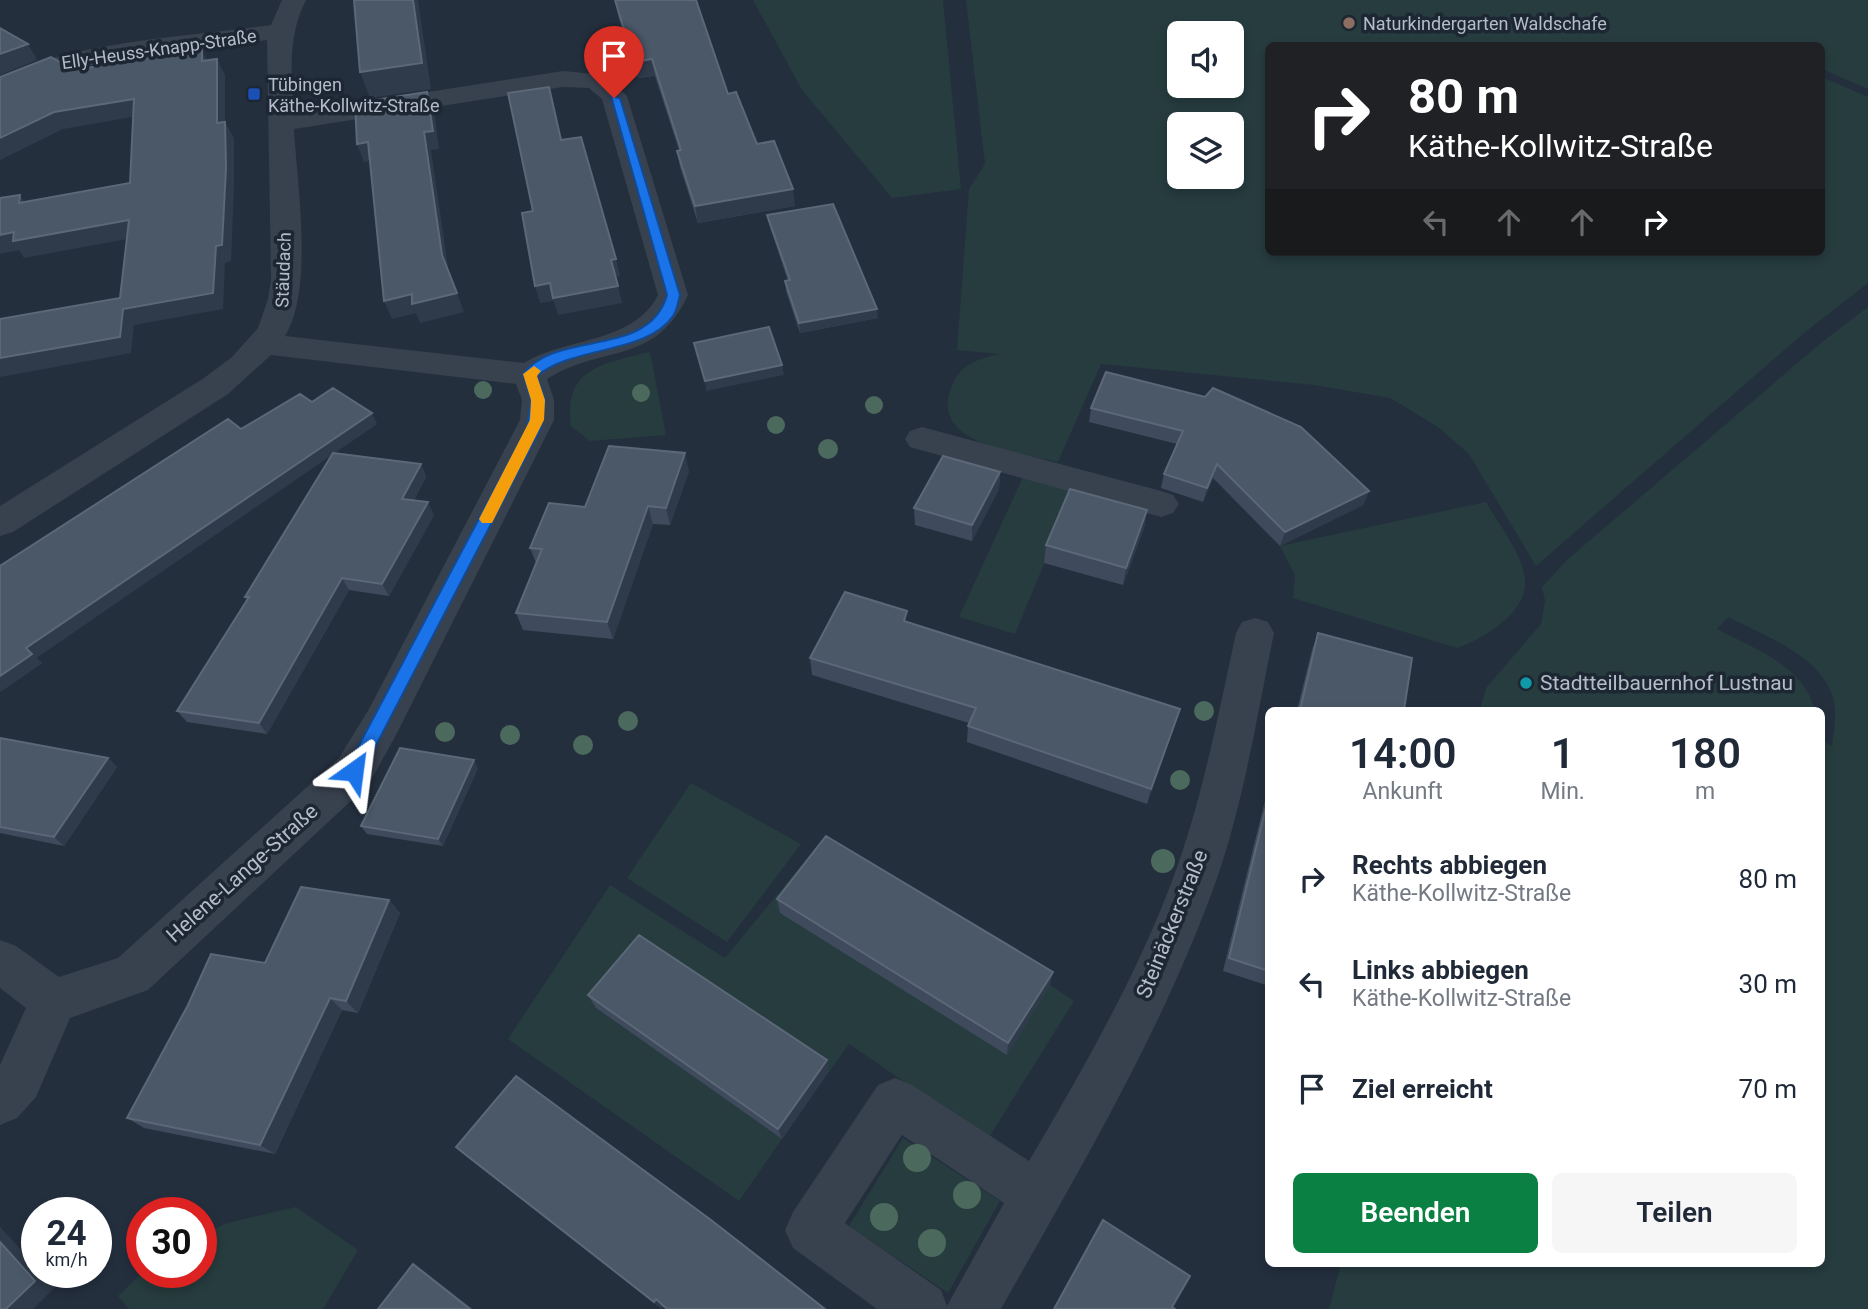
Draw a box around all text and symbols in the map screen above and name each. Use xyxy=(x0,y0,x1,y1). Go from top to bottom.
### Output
place label: Naturkindergarten Waldschafe xyxy=(1363,13,1607,34)
marker: Naturkindergarten Waldschafe xyxy=(1341,15,1357,31)
map controls xyxy=(1167,21,1244,189)
button: sound xyxy=(1167,21,1244,98)
street label: Elly-Heuss-Knapp-Straße xyxy=(60,25,258,73)
pin xyxy=(584,26,644,98)
icon: arrive xyxy=(595,37,633,75)
text: 80 m xyxy=(1408,68,1519,125)
icon: right xyxy=(1293,70,1384,161)
place label: Tübingen Käthe-Kollwitz-Straße xyxy=(268,74,440,116)
marker: Tübingen Käthe-Kollwitz-Straße xyxy=(246,86,262,102)
button: layers xyxy=(1167,112,1244,189)
text: Käthe-Kollwitz-Straße xyxy=(1408,127,1713,165)
icon: left xyxy=(1417,203,1455,241)
icon: ahead xyxy=(1490,203,1528,241)
icon: ahead xyxy=(1563,203,1601,241)
icon: right xyxy=(1636,203,1674,241)
street label: Stäudach xyxy=(271,232,295,308)
place label: Stadtteilbauernhof Lustnau xyxy=(1540,671,1793,695)
marker: Stadtteilbauernhof Lustnau xyxy=(1518,675,1534,691)
text: 14:00 xyxy=(1349,729,1456,778)
text: 1 xyxy=(1551,729,1575,778)
text: 180 xyxy=(1669,729,1741,778)
position arrow xyxy=(317,734,391,808)
text: Ankunft xyxy=(1363,778,1443,805)
text: Min. xyxy=(1540,778,1585,805)
text: m xyxy=(1695,778,1715,805)
street label: Helene-Lange-Straße xyxy=(161,799,323,947)
street label: Steinäckerstraße xyxy=(1131,846,1213,1002)
text: Rechts abbiegen xyxy=(1352,850,1547,880)
icon: right xyxy=(1293,860,1331,898)
text: 80 m xyxy=(1739,864,1797,894)
text: Käthe-Kollwitz-Straße xyxy=(1352,880,1571,907)
text: Links abbiegen xyxy=(1352,955,1529,985)
icon: left xyxy=(1293,965,1331,1003)
text: 30 m xyxy=(1739,969,1797,999)
text: Käthe-Kollwitz-Straße xyxy=(1352,985,1571,1012)
icon: arrive xyxy=(1293,1070,1331,1108)
text: Ziel erreicht xyxy=(1352,1074,1493,1104)
text: 70 m xyxy=(1739,1074,1797,1104)
button: Beenden xyxy=(1293,1173,1538,1253)
button: Teilen xyxy=(1552,1173,1797,1253)
speed limit sign: 30 xyxy=(126,1197,217,1288)
text: 24 xyxy=(46,1213,87,1254)
text: km/h xyxy=(45,1249,88,1270)

